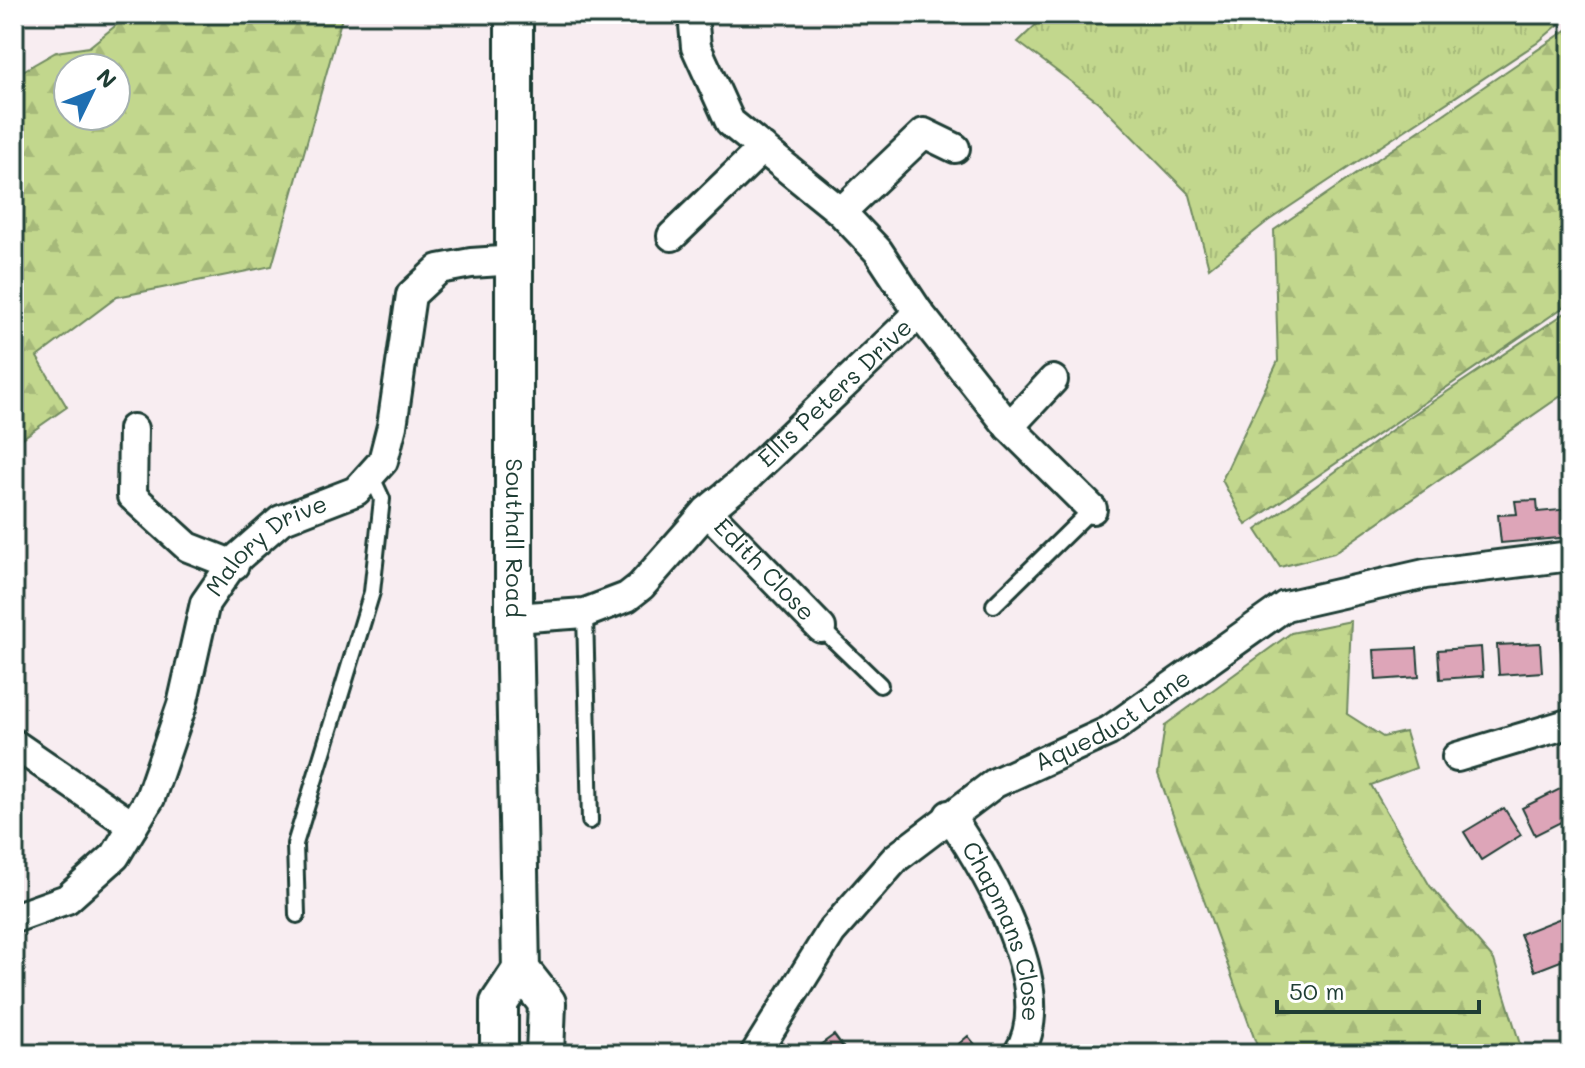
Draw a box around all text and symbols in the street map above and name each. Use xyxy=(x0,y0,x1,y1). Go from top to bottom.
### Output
north arrow xyxy=(52,52,132,132)
text: N xyxy=(91,62,123,94)
street label: Ellis Peters Drive xyxy=(750,311,918,473)
street label: Southall Road xyxy=(500,458,531,618)
street label: Malory Drive xyxy=(198,487,331,602)
street label: Edith Close xyxy=(708,511,822,627)
street label: Aqueduct Lane xyxy=(1029,661,1196,777)
street label: Chapmans Close xyxy=(956,835,1047,1023)
scale bar xyxy=(1277,964,1479,1014)
text: 50 m xyxy=(1289,975,1345,1006)

